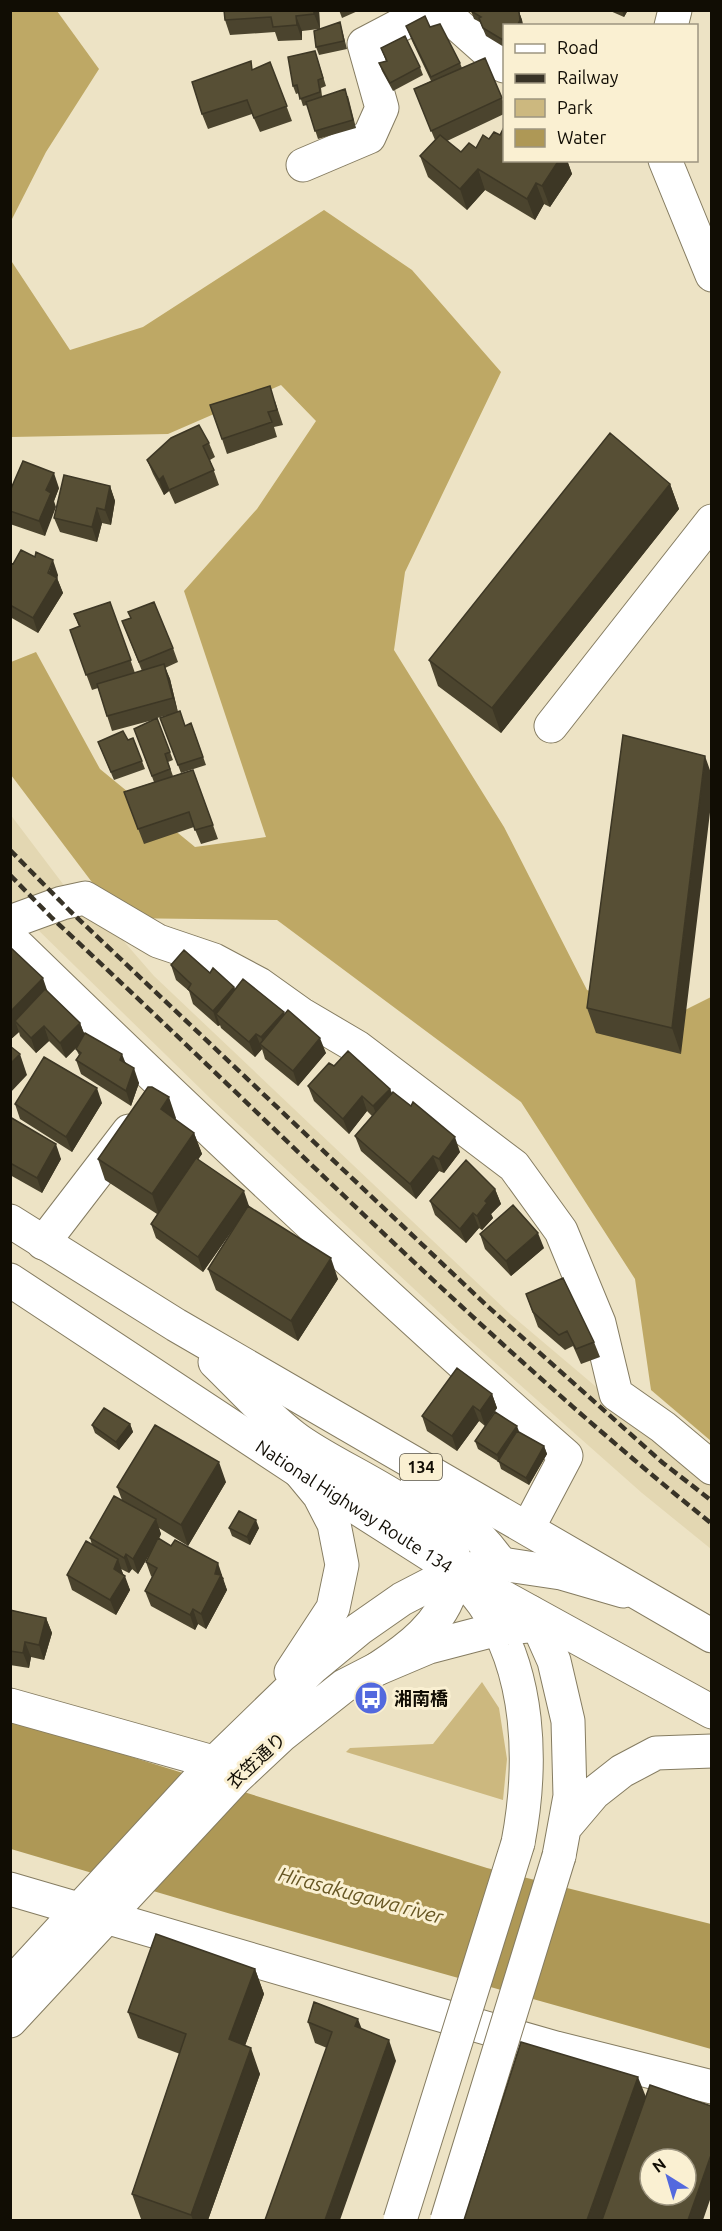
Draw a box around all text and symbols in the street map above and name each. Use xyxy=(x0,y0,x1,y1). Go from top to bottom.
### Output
legend xyxy=(503,24,698,162)
text: Road xyxy=(557,37,599,57)
text: Railway xyxy=(557,67,619,87)
text: Park xyxy=(557,97,593,117)
text: Water xyxy=(557,127,607,147)
street label: National Highway Route 134 xyxy=(252,1436,457,1576)
road number: 134 xyxy=(400,1454,442,1480)
bus stop icon: 湘南橋 xyxy=(353,1680,389,1716)
place label: 湘南橋 xyxy=(394,1688,448,1708)
street label: 衣笠通り xyxy=(223,1728,289,1792)
water label: Hirasakugawa river xyxy=(276,1862,447,1928)
north arrow xyxy=(638,2147,698,2207)
text: N xyxy=(649,2154,669,2176)

